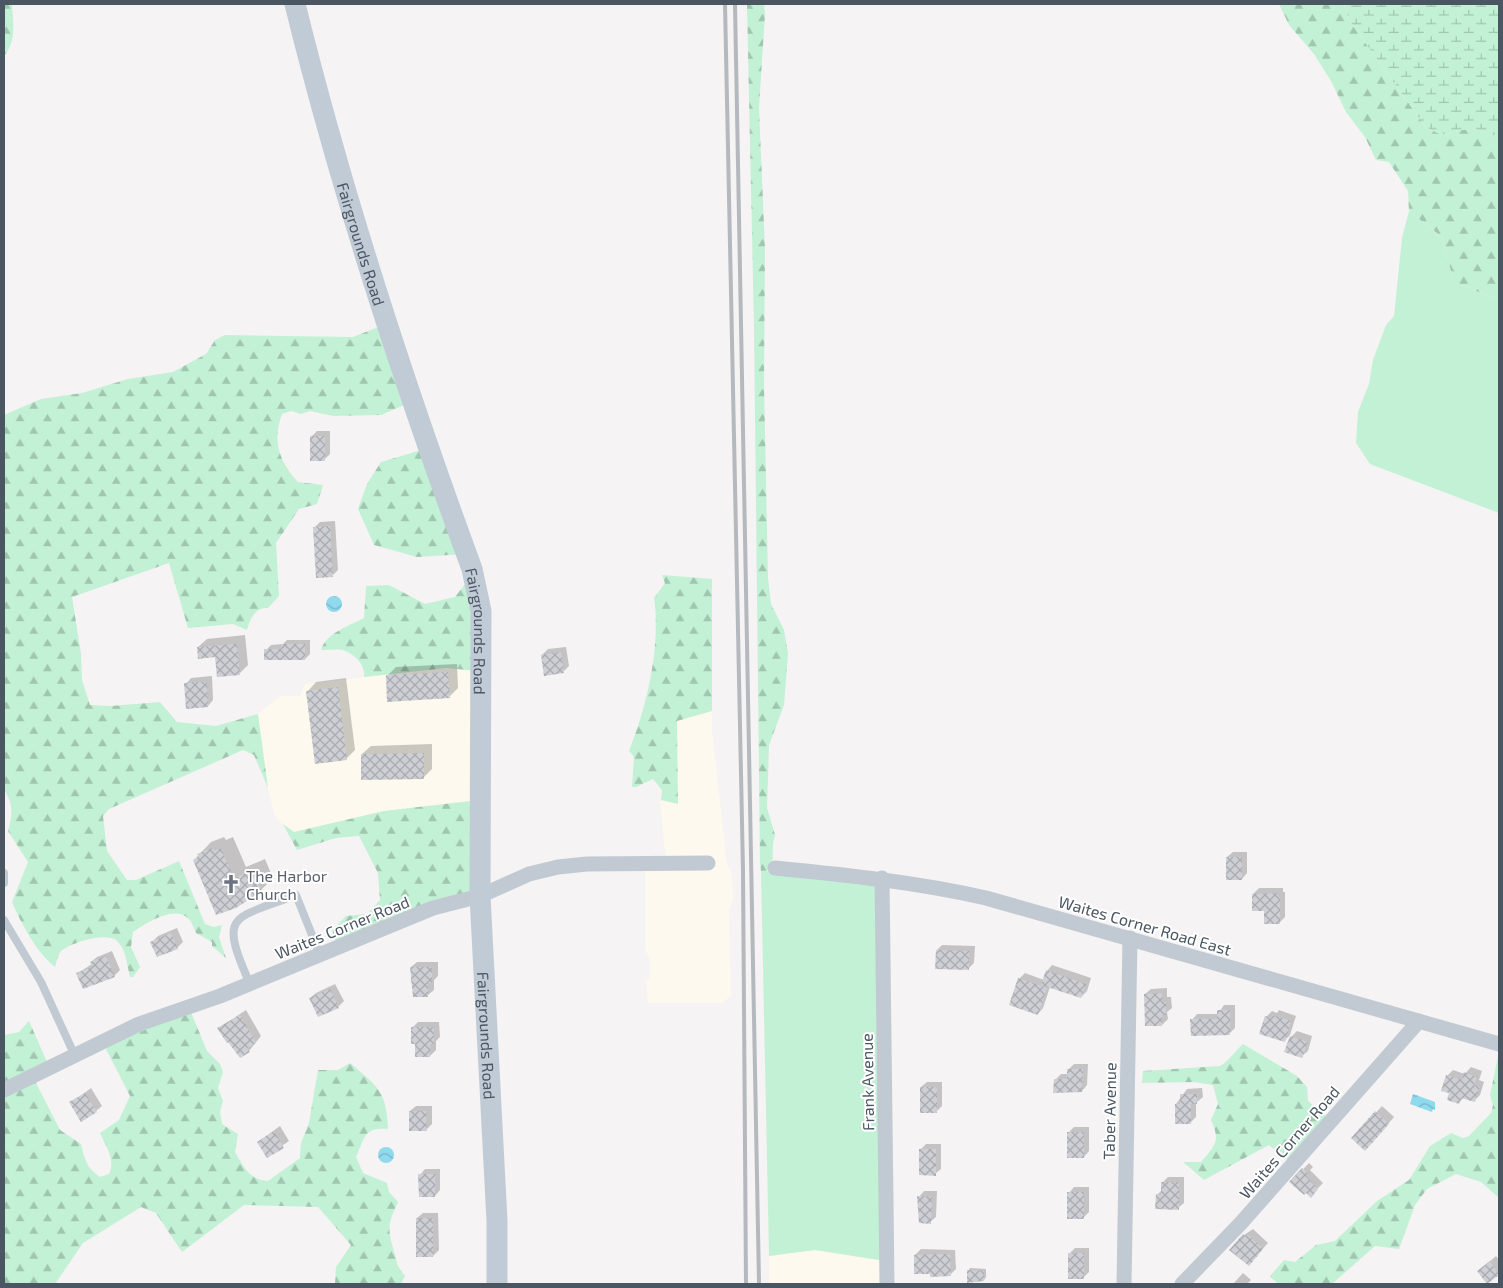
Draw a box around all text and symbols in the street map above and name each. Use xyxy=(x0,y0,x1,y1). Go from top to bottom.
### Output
street label: Fairgrounds Road xyxy=(334,180,390,308)
street label: Fairgrounds Road xyxy=(462,566,491,695)
place label: The Harbor Church xyxy=(246,866,328,903)
church icon: The Harbor Church xyxy=(220,873,242,895)
street label: Waites Corner Road xyxy=(272,891,412,963)
street label: Waites Corner Road East xyxy=(1057,891,1233,959)
street label: Fairgrounds Road xyxy=(474,971,500,1100)
street label: Frank Avenue xyxy=(857,1033,877,1131)
street label: Taber Avenue xyxy=(1099,1062,1119,1160)
street label: Waites Corner Road xyxy=(1235,1082,1343,1202)

